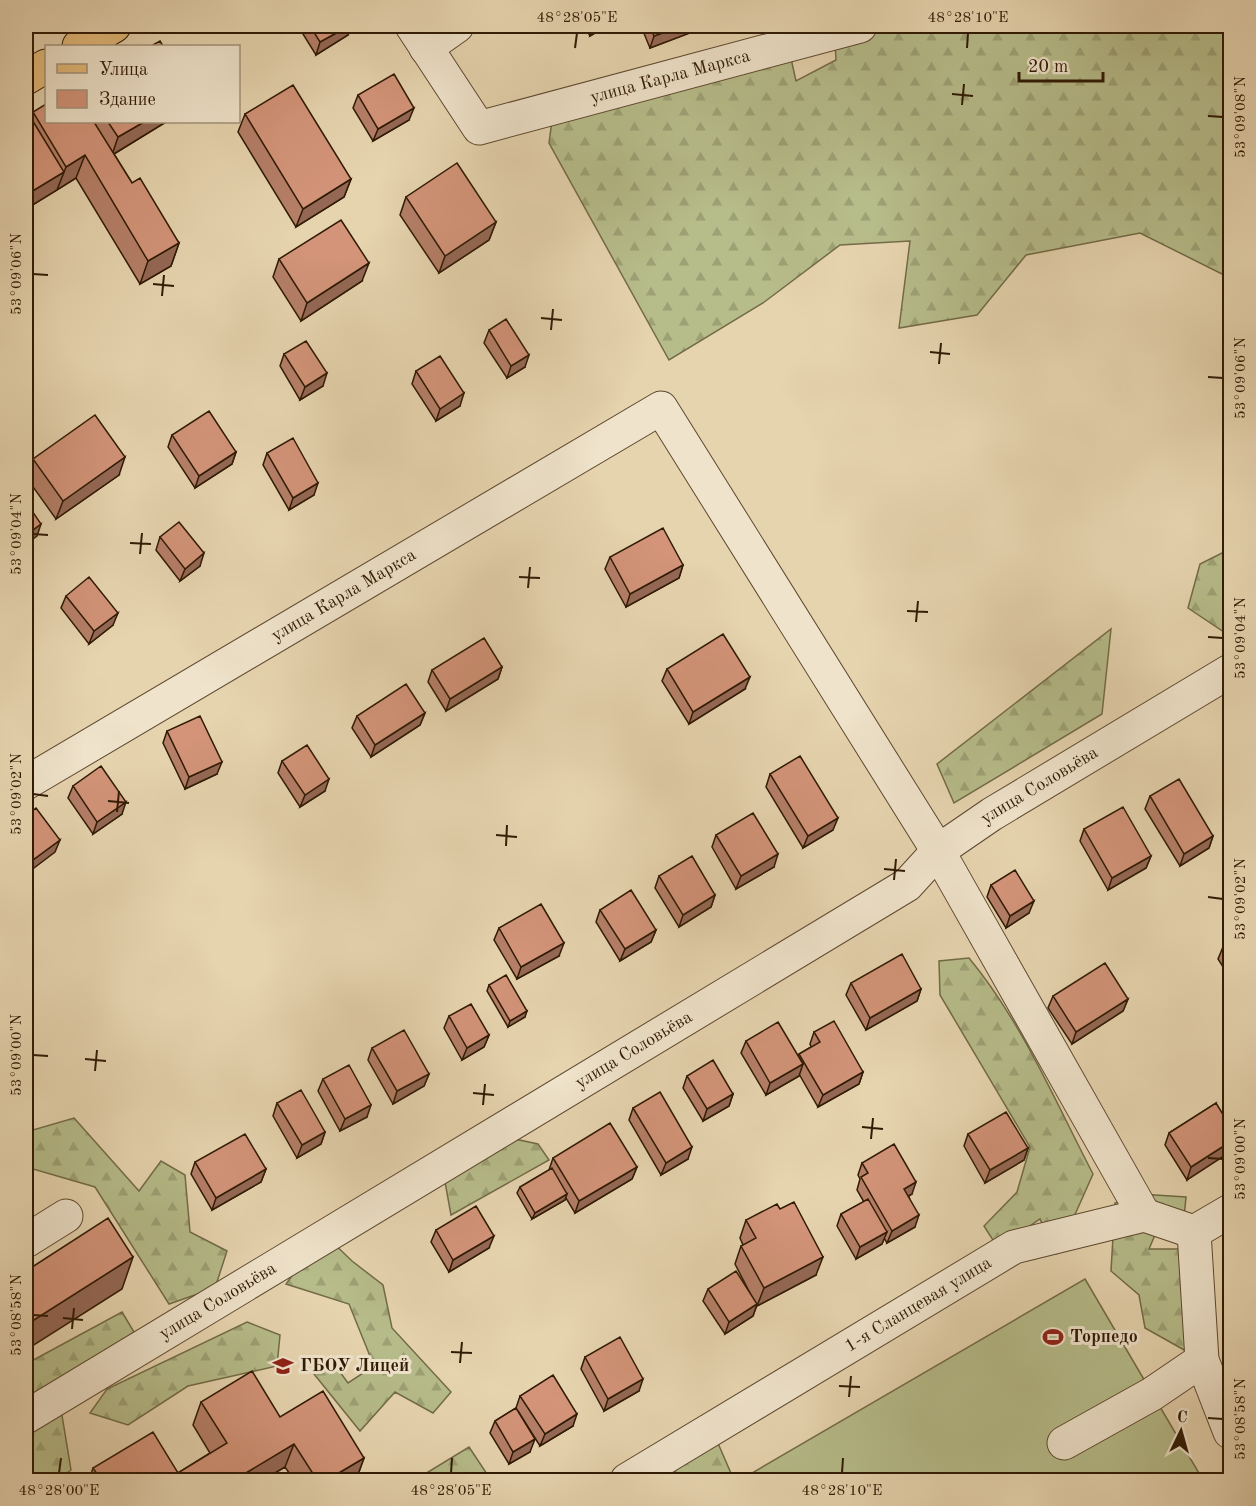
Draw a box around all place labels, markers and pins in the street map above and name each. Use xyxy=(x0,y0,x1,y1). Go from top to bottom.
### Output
sports icon: Торпедо xyxy=(1041,1325,1065,1349)
place label: Торпедо xyxy=(1070,1328,1138,1346)
school or university icon: ГБОУ Лицей xyxy=(271,1354,295,1378)
place label: ГБОУ Лицей xyxy=(300,1357,409,1375)

